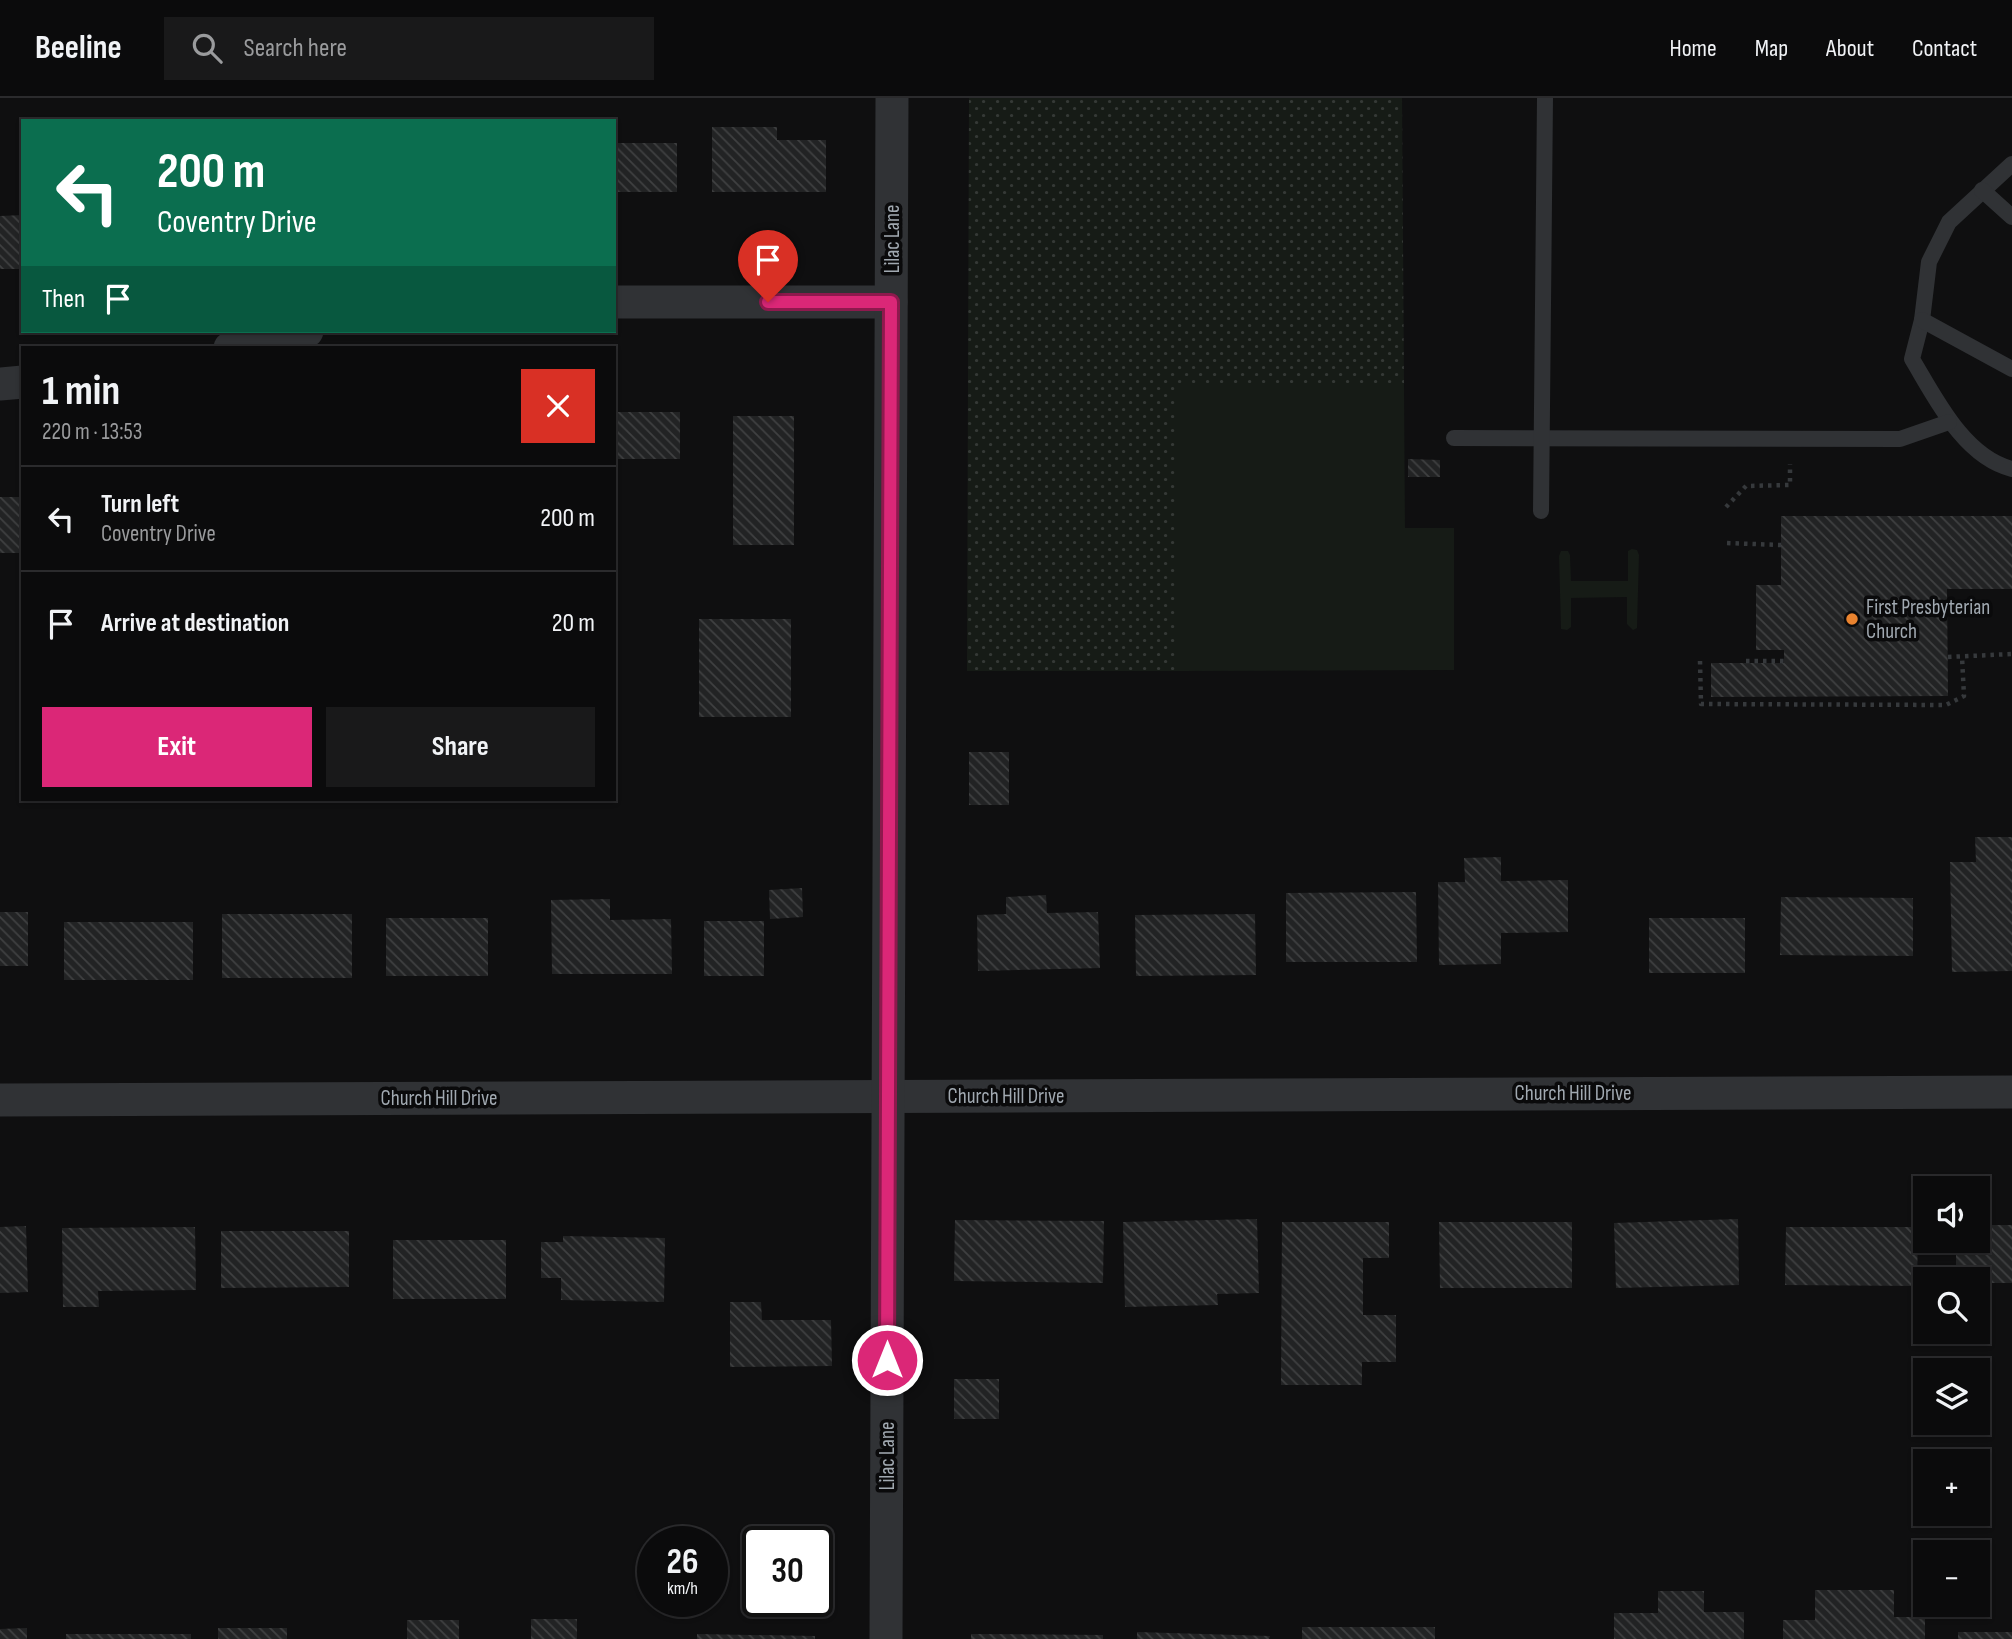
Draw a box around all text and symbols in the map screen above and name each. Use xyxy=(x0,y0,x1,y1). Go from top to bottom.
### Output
search box xyxy=(164,17,654,80)
text: Beeline xyxy=(35,28,122,68)
icon: search xyxy=(188,29,226,67)
text: Search here xyxy=(244,33,347,64)
text: Home xyxy=(1669,34,1717,63)
text: Map xyxy=(1755,34,1788,63)
text: About xyxy=(1826,34,1874,63)
text: Contact xyxy=(1912,34,1977,63)
text: 200 m xyxy=(157,143,265,202)
icon: left xyxy=(42,147,133,238)
text: Coventry Drive xyxy=(157,203,317,242)
street label: Lilac Lane xyxy=(880,205,905,273)
pin xyxy=(738,230,798,302)
icon: arrive xyxy=(749,241,787,279)
icon: arrive xyxy=(99,280,137,318)
text: Then xyxy=(42,284,85,315)
text: 1 min xyxy=(42,366,120,417)
button: close xyxy=(521,369,595,443)
text: 220 m · 13:53 xyxy=(42,418,142,446)
text: Turn left xyxy=(101,489,179,520)
icon: left xyxy=(42,500,80,538)
text: 200 m xyxy=(540,503,595,534)
text: Coventry Drive xyxy=(101,520,216,548)
place label: First Presbyterian Church xyxy=(1866,595,1990,644)
icon: arrive xyxy=(42,605,80,643)
text: Arrive at destination xyxy=(101,608,289,639)
text: 20 m xyxy=(552,608,595,639)
marker: First Presbyterian Church xyxy=(1844,611,1860,627)
button: Exit xyxy=(42,707,312,787)
button: Share xyxy=(326,707,595,787)
street label: Church Hill Drive xyxy=(1515,1081,1631,1106)
street label: Church Hill Drive xyxy=(948,1084,1064,1109)
street label: Church Hill Drive xyxy=(381,1086,497,1111)
map controls xyxy=(1913,1176,1990,1617)
button: sound xyxy=(1913,1176,1990,1253)
button: search xyxy=(1913,1267,1990,1344)
position arrow xyxy=(850,1323,924,1397)
button: layers xyxy=(1913,1358,1990,1435)
street label: Lilac Lane xyxy=(875,1422,900,1490)
button: + xyxy=(1913,1449,1990,1526)
speed limit sign: 30 xyxy=(742,1526,833,1617)
button: − xyxy=(1913,1540,1990,1617)
text: 26 xyxy=(667,1541,698,1584)
text: km/h xyxy=(667,1578,698,1599)

